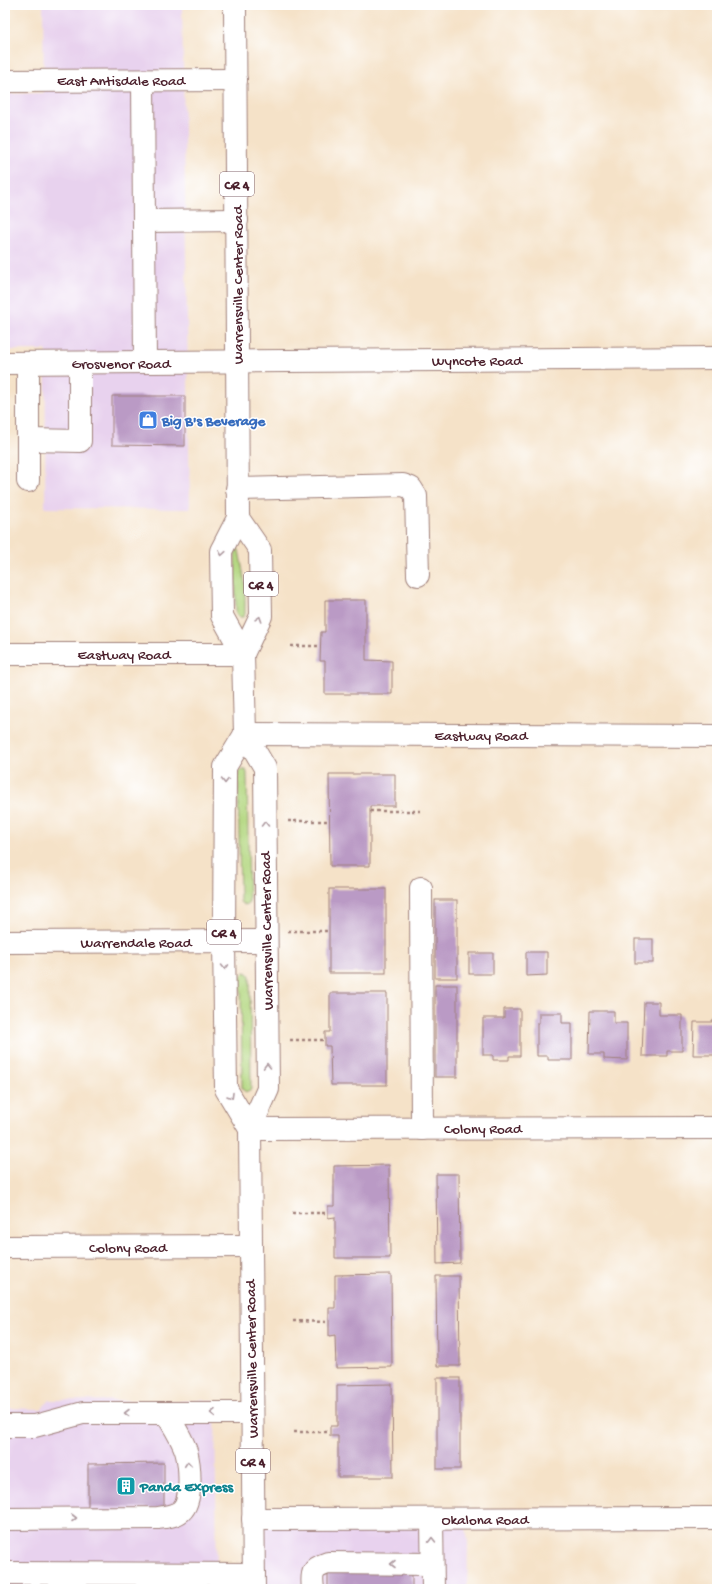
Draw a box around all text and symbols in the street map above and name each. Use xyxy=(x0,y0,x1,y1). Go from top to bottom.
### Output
street label: East Antisdale Road xyxy=(57,73,186,91)
road number: CR 4 xyxy=(220,172,254,196)
street label: Warrensville Center Road xyxy=(230,205,248,364)
street label: Wyncote Road xyxy=(432,353,523,371)
street label: Grosvenor Road xyxy=(72,356,172,374)
shop icon: Big B's Beverage xyxy=(137,409,159,431)
place label: Big B's Beverage xyxy=(161,413,266,431)
one-way arrow xyxy=(218,550,227,556)
road number: CR 4 xyxy=(244,572,278,596)
one-way arrow xyxy=(254,615,263,622)
street label: Eastway Road xyxy=(78,647,172,665)
street label: Eastway Road xyxy=(435,728,529,746)
one-way arrow xyxy=(221,778,229,784)
one-way arrow xyxy=(261,821,269,827)
street label: Warrensville Center Road xyxy=(258,850,278,1010)
road number: CR 4 xyxy=(207,920,241,944)
street label: Warrendale Road xyxy=(80,935,193,953)
one-way arrow xyxy=(221,964,229,970)
one-way arrow xyxy=(263,1063,271,1069)
one-way arrow xyxy=(226,1092,233,1099)
street label: Colony Road xyxy=(444,1121,523,1139)
street label: Colony Road xyxy=(89,1240,168,1258)
street label: Warrensville Center Road xyxy=(243,1278,263,1438)
one-way arrow xyxy=(124,1409,130,1417)
one-way arrow xyxy=(210,1409,216,1417)
road number: CR 4 xyxy=(236,1449,270,1473)
one-way arrow xyxy=(183,1461,192,1467)
building icon: Panda Express xyxy=(115,1475,137,1497)
place label: Panda Express xyxy=(139,1479,235,1497)
street label: Okalona Road xyxy=(442,1512,530,1530)
one-way arrow xyxy=(71,1514,77,1522)
one-way arrow xyxy=(428,1537,436,1543)
one-way arrow xyxy=(390,1560,396,1568)

